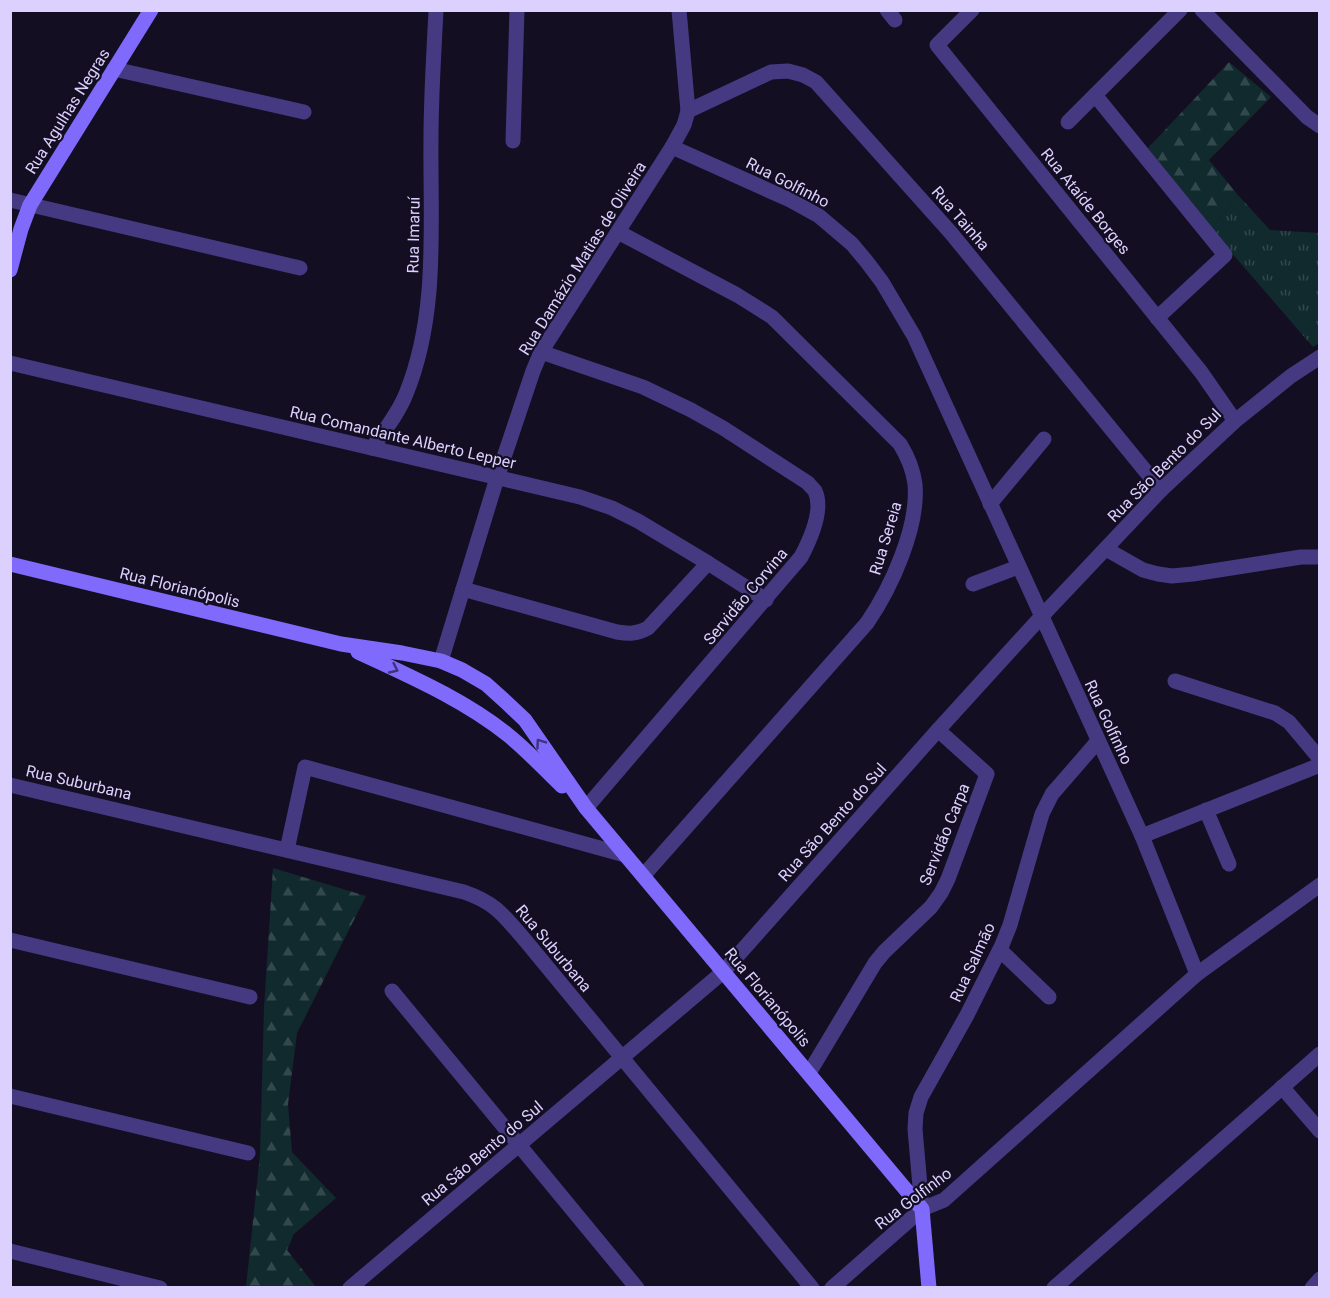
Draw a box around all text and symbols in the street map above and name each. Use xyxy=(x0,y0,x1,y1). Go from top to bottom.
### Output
street label: Rua Agulhas Negras xyxy=(21,45,114,177)
street label: Rua Ataíde Borges xyxy=(1037,144,1134,258)
street label: Rua Golfinho xyxy=(743,153,833,212)
street label: Rua Damázio Matias de Oliveira xyxy=(515,158,650,359)
street label: Rua Tainha xyxy=(928,182,994,254)
street label: Rua Imaruí xyxy=(403,195,424,273)
street label: Rua Comandante Alberto Lepper xyxy=(288,402,518,473)
street label: Rua São Bento do Sul xyxy=(1104,405,1225,526)
street label: Rua Sereia xyxy=(865,499,906,577)
street label: Servidão Corvina xyxy=(699,544,791,649)
street label: Rua Florianópolis xyxy=(118,563,242,612)
one-way arrow xyxy=(388,661,399,673)
street label: Rua Golfinho xyxy=(1081,677,1136,767)
one-way arrow xyxy=(536,739,547,750)
street label: Rua São Bento do Sul xyxy=(774,759,890,885)
street label: Rua Suburbana xyxy=(24,761,134,804)
street label: Servidão Carpa xyxy=(915,780,974,888)
street label: Rua Suburbana xyxy=(512,901,596,996)
street label: Rua Salmão xyxy=(946,920,999,1005)
street label: Rua Florianópolis xyxy=(721,944,815,1051)
street label: Rua São Bento do Sul xyxy=(418,1097,547,1210)
street label: Rua Golfinho xyxy=(871,1163,955,1233)

